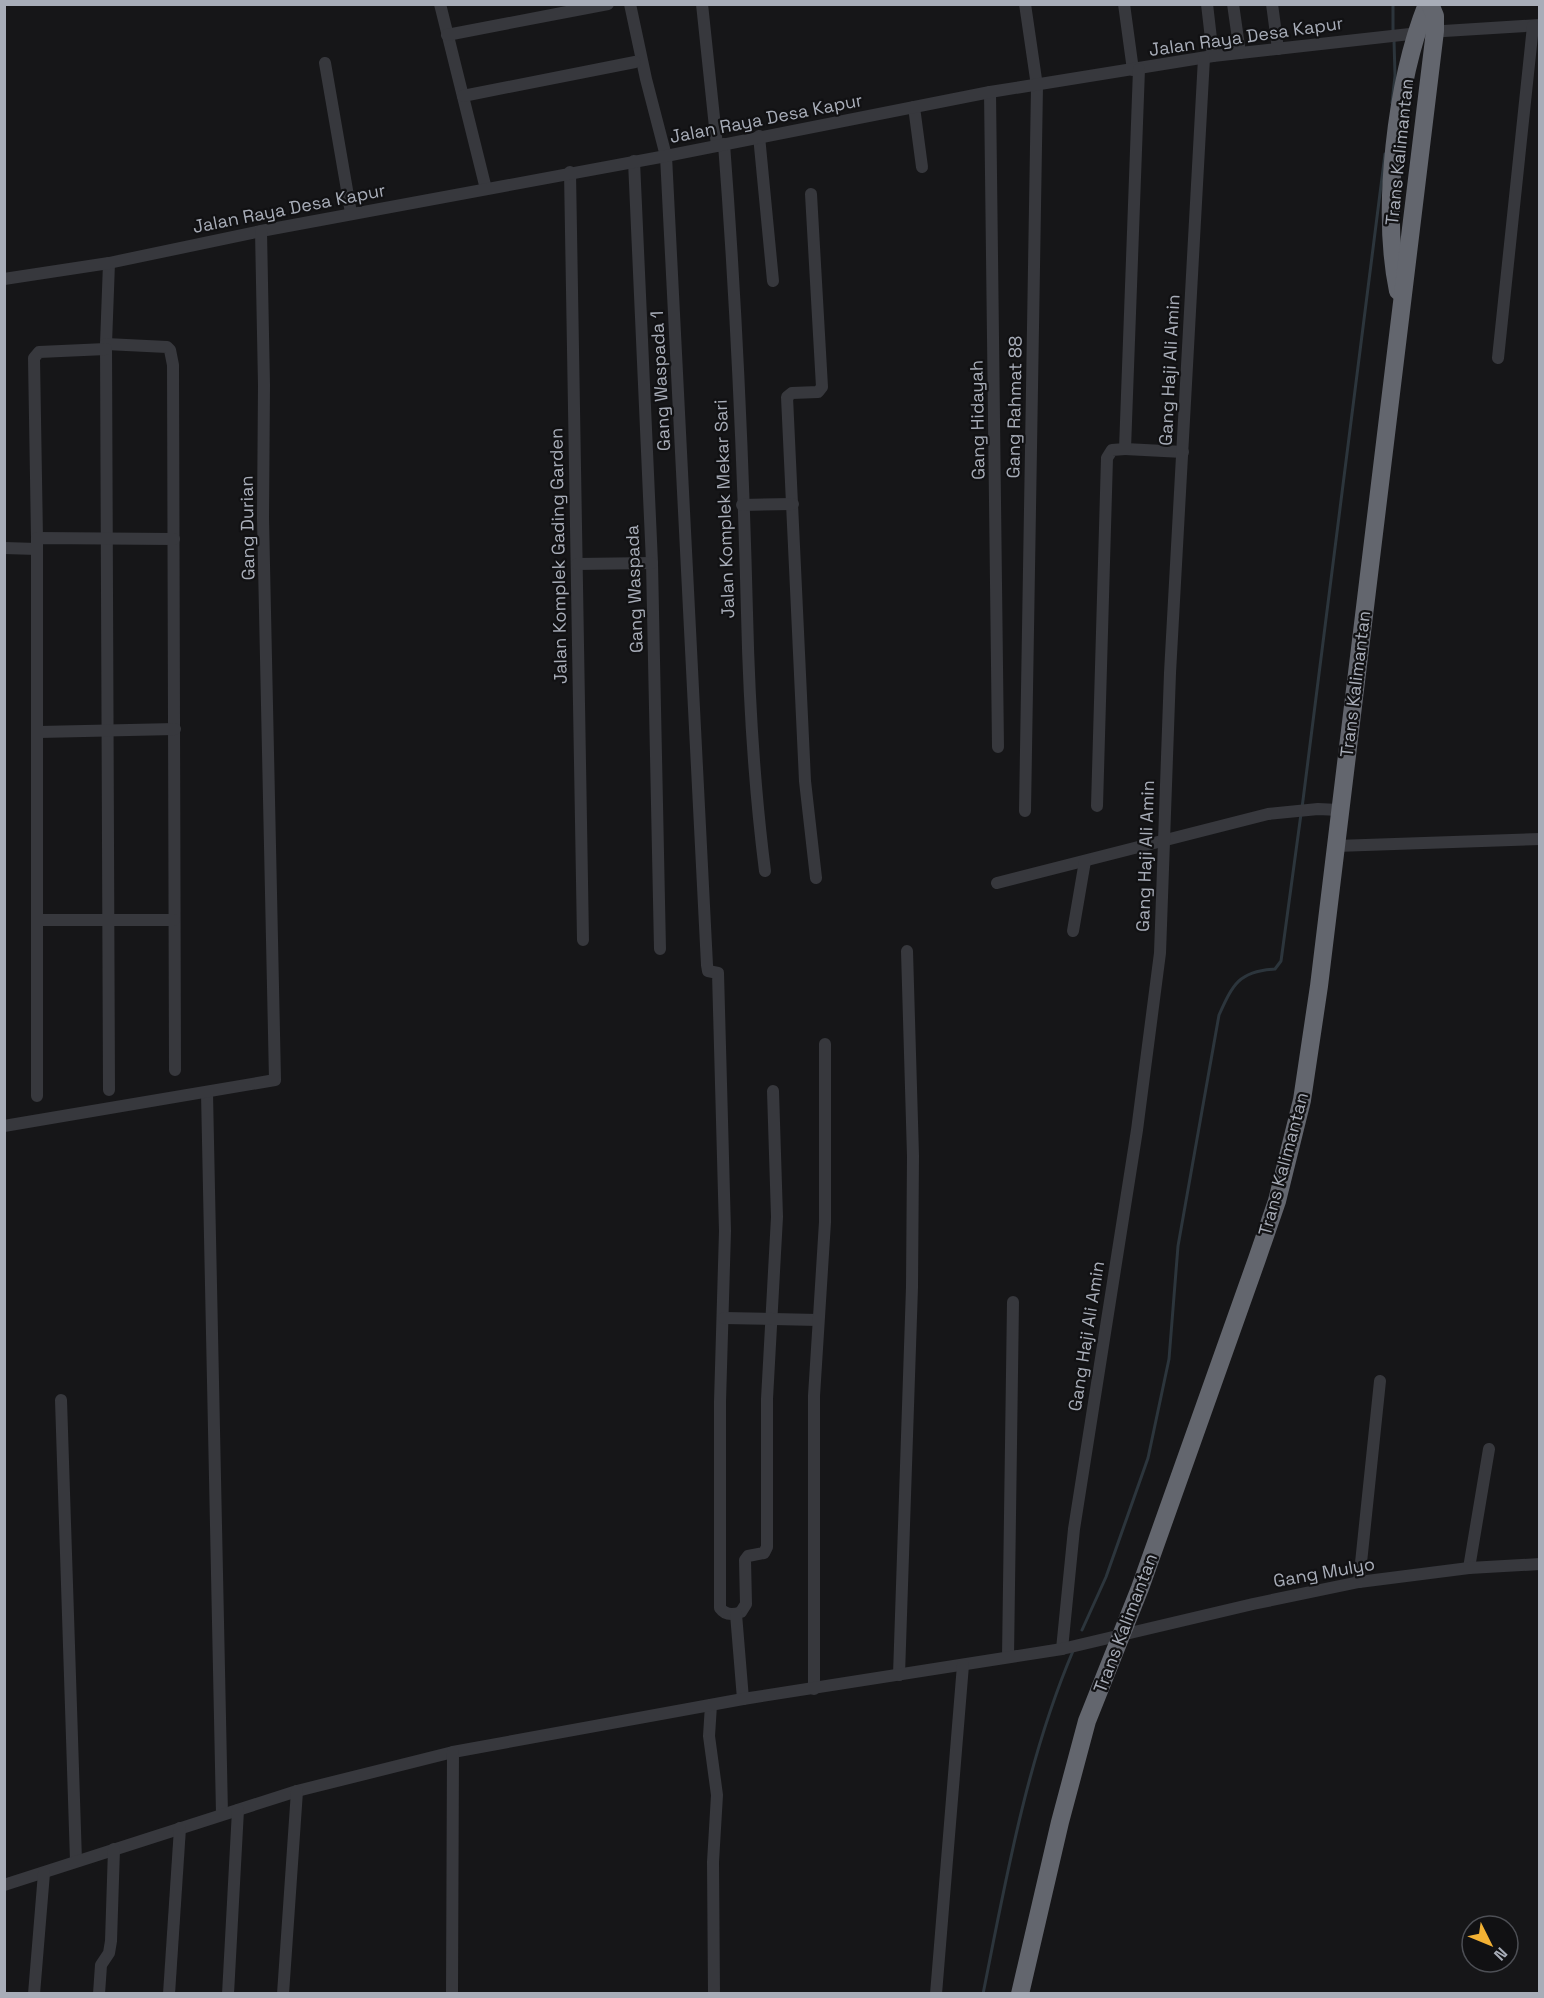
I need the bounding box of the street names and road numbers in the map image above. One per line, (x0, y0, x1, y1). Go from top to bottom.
street label: Jalan Raya Desa Kapur (1147, 11, 1345, 61)
street label: Trans Kalimantan (1380, 77, 1418, 227)
street label: Jalan Raya Desa Kapur (668, 88, 865, 148)
street label: Jalan Raya Desa Kapur (191, 178, 388, 238)
street label: Gang Haji Ali Amin (1154, 294, 1184, 446)
street label: Gang Waspada 1 (645, 310, 675, 452)
street label: Gang Rahmat 88 (1001, 335, 1027, 479)
street label: Gang Hidayah (964, 360, 990, 480)
street label: Jalan Komplek Mekar Sari (709, 399, 739, 619)
street label: Jalan Komplek Gading Garden (544, 428, 572, 684)
street label: Gang Durian (235, 475, 259, 581)
street label: Gang Waspada (620, 524, 648, 654)
street label: Trans Kalimantan (1335, 609, 1375, 759)
street label: Gang Haji Ali Amin (1131, 780, 1159, 932)
street label: Trans Kalimantan (1253, 1090, 1313, 1238)
street label: Gang Haji Ali Amin (1063, 1259, 1109, 1413)
street label: Trans Kalimantan (1088, 1550, 1162, 1696)
street label: Gang Mulyo (1271, 1552, 1377, 1592)

